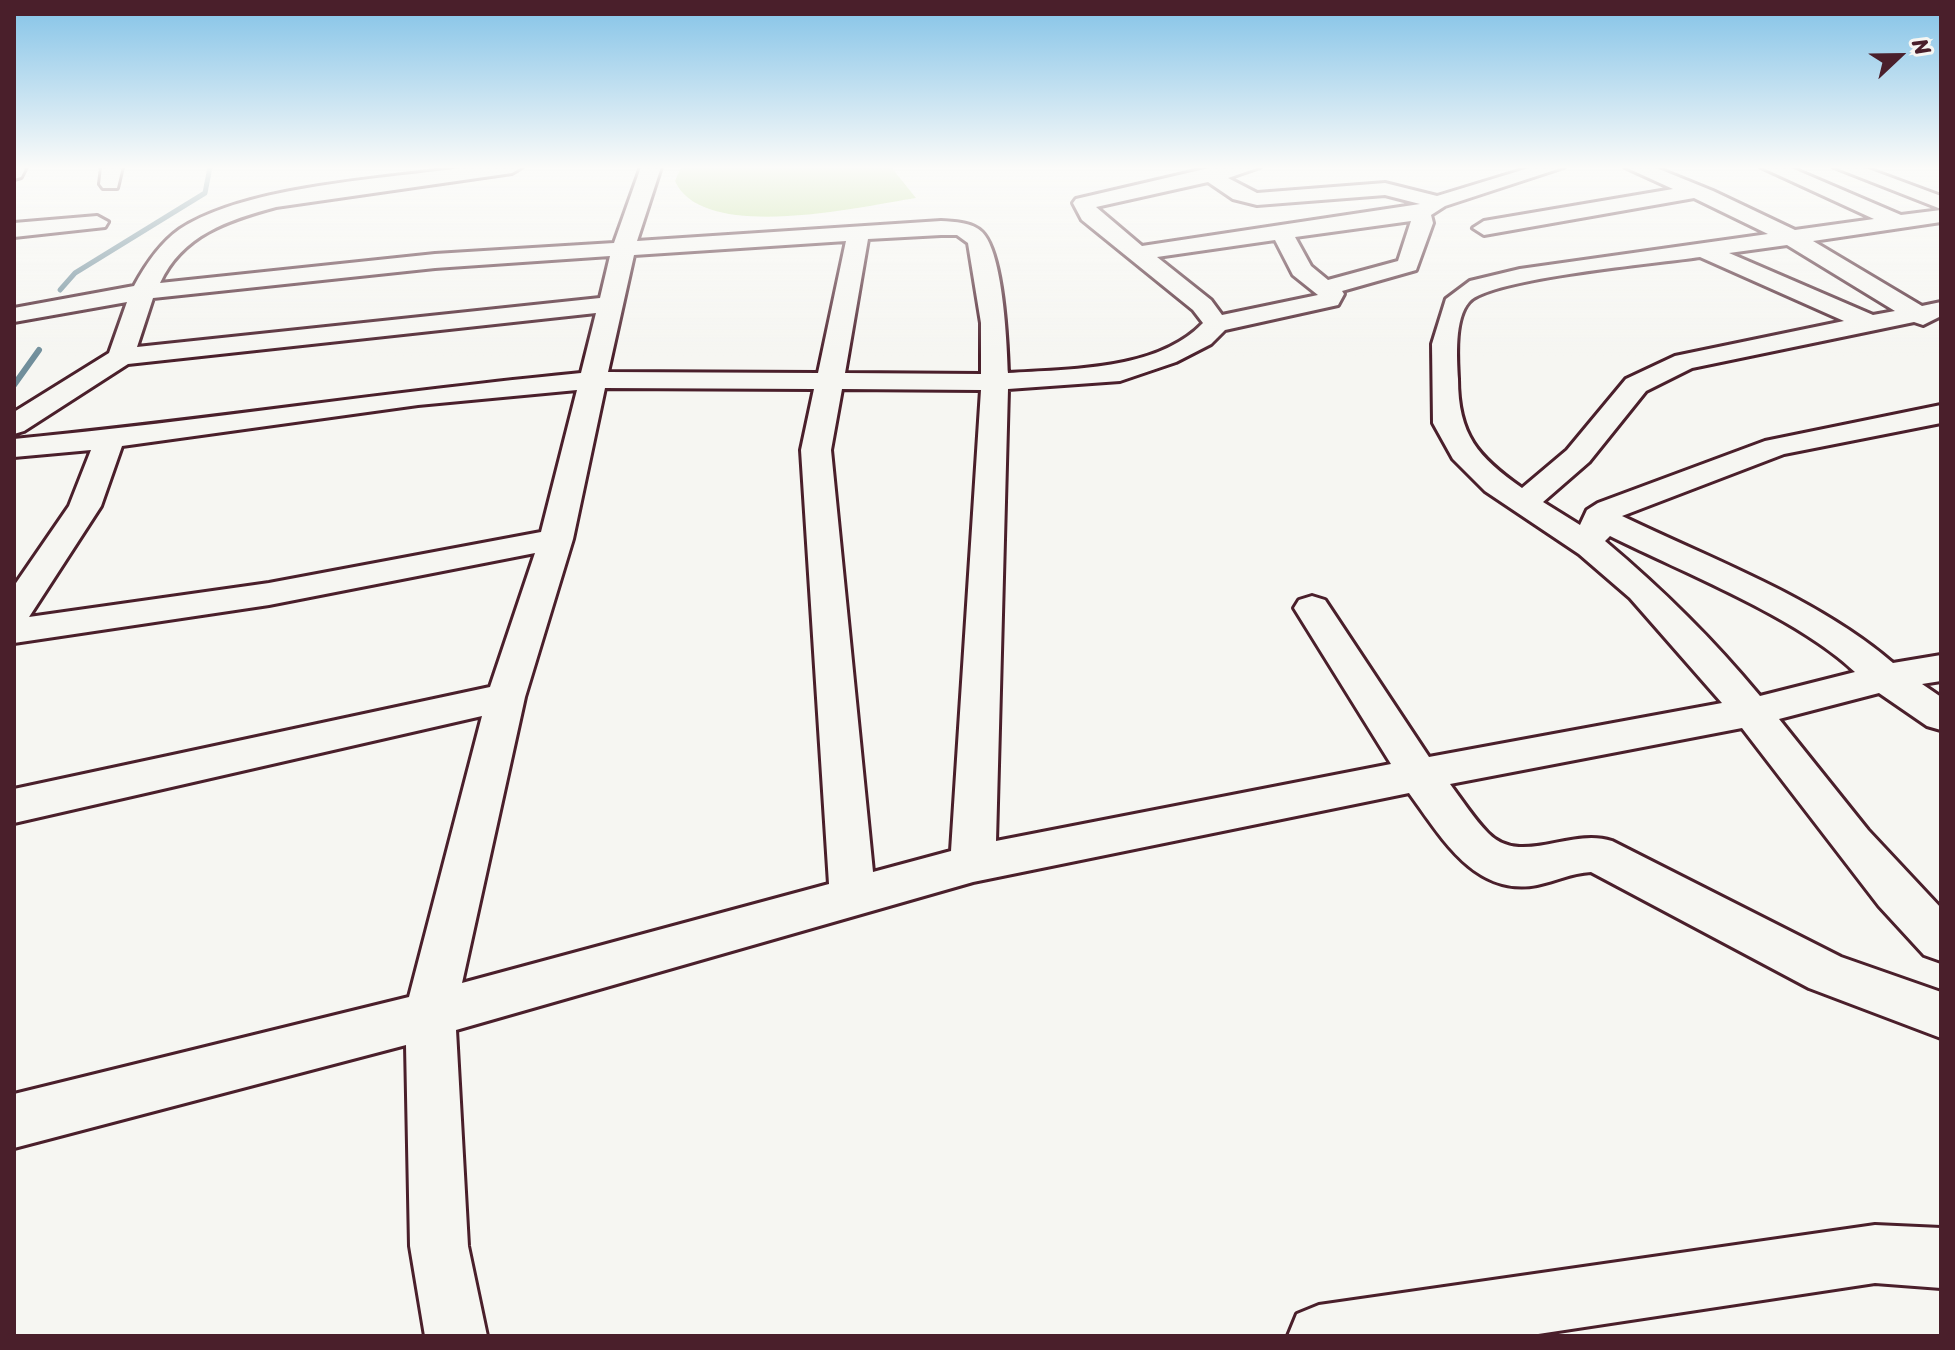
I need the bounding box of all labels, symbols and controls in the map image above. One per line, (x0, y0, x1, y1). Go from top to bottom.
north arrow (1859, 16, 1939, 96)
text: N (1901, 32, 1943, 61)

